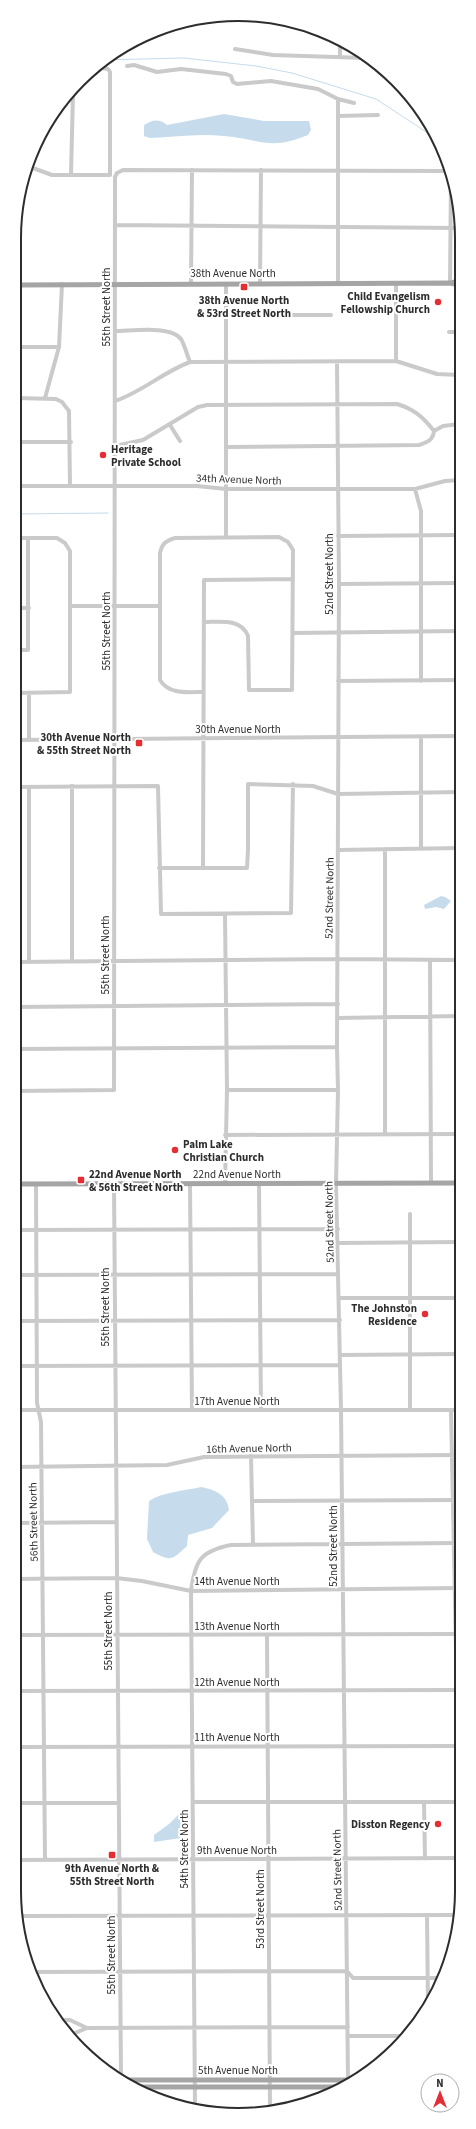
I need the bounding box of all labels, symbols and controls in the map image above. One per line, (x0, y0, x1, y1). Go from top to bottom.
street label: 38th Avenue North (190, 266, 276, 281)
street label: 55th Street North (99, 267, 114, 347)
marker: 38th Avenue North & 53rd Street North (239, 282, 249, 292)
place label: Child Evangelism Fellowship Church (341, 289, 430, 317)
place label: 38th Avenue North & 53rd Street North (197, 293, 291, 321)
marker: Child Evangelism Fellowship Church (433, 297, 443, 307)
place label: Heritage Private School (111, 442, 182, 470)
marker: Heritage Private School (98, 450, 108, 460)
street label: 34th Avenue North (196, 471, 282, 488)
street label: 52nd Street North (322, 533, 337, 615)
street label: 55th Street North (99, 591, 114, 671)
street label: 30th Avenue North (195, 722, 281, 737)
place label: 30th Avenue North & 55th Street North (37, 730, 131, 758)
marker: 30th Avenue North & 55th Street North (134, 738, 144, 748)
street label: 52nd Street North (321, 857, 338, 939)
street label: 55th Street North (98, 915, 113, 995)
place label: Palm Lake Christian Church (183, 1137, 264, 1165)
marker: Palm Lake Christian Church (170, 1145, 180, 1155)
place label: 22nd Avenue North & 56th Street North (89, 1167, 183, 1195)
street label: 22nd Avenue North (193, 1167, 281, 1182)
marker: 22nd Avenue North & 56th Street North (76, 1175, 86, 1185)
street label: 52nd Street North (321, 1181, 338, 1263)
street label: 55th Street North (98, 1267, 113, 1347)
place label: The Johnston Residence (351, 1301, 417, 1329)
marker: The Johnston Residence (420, 1309, 430, 1319)
street label: 17th Avenue North (194, 1394, 280, 1409)
street label: 16th Avenue North (206, 1440, 292, 1457)
street label: 56th Street North (25, 1482, 42, 1562)
street label: 52nd Street North (326, 1505, 341, 1587)
street label: 14th Avenue North (194, 1574, 280, 1589)
street label: 55th Street North (101, 1591, 116, 1671)
street label: 13th Avenue North (194, 1619, 280, 1634)
street label: 12th Avenue North (194, 1675, 280, 1690)
street label: 11th Avenue North (194, 1730, 280, 1745)
street label: 54th Street North (177, 1809, 192, 1889)
place label: Disston Regency (351, 1817, 430, 1832)
marker: Disston Regency (433, 1819, 443, 1829)
street label: 52nd Street North (329, 1829, 346, 1911)
street label: 9th Avenue North (197, 1843, 277, 1858)
marker: 9th Avenue North & 55th Street North (107, 1850, 117, 1860)
place label: 9th Avenue North & 55th Street North (65, 1861, 160, 1889)
street label: 53rd Street North (253, 1869, 268, 1949)
street label: 55th Street North (104, 1915, 119, 1995)
street label: 5th Avenue North (198, 2063, 278, 2078)
north arrow (420, 2073, 460, 2113)
text: N (436, 2076, 444, 2091)

